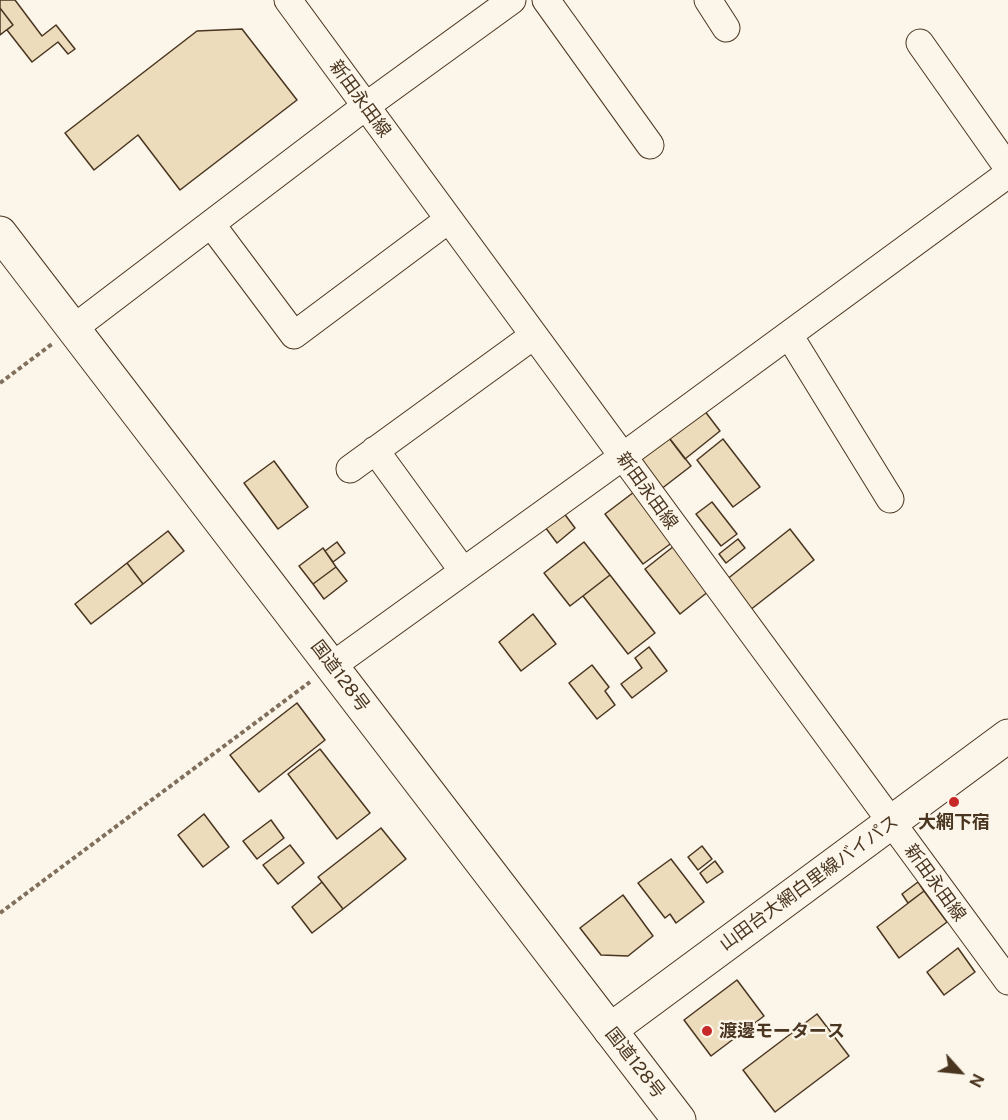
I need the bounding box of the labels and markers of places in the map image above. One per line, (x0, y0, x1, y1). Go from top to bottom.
marker: 大網下宿 (947, 795, 961, 809)
place label: 大網下宿 (918, 811, 990, 833)
place label: 渡邊モータース (719, 1020, 845, 1042)
marker: 渡邊モータース (700, 1024, 714, 1038)

